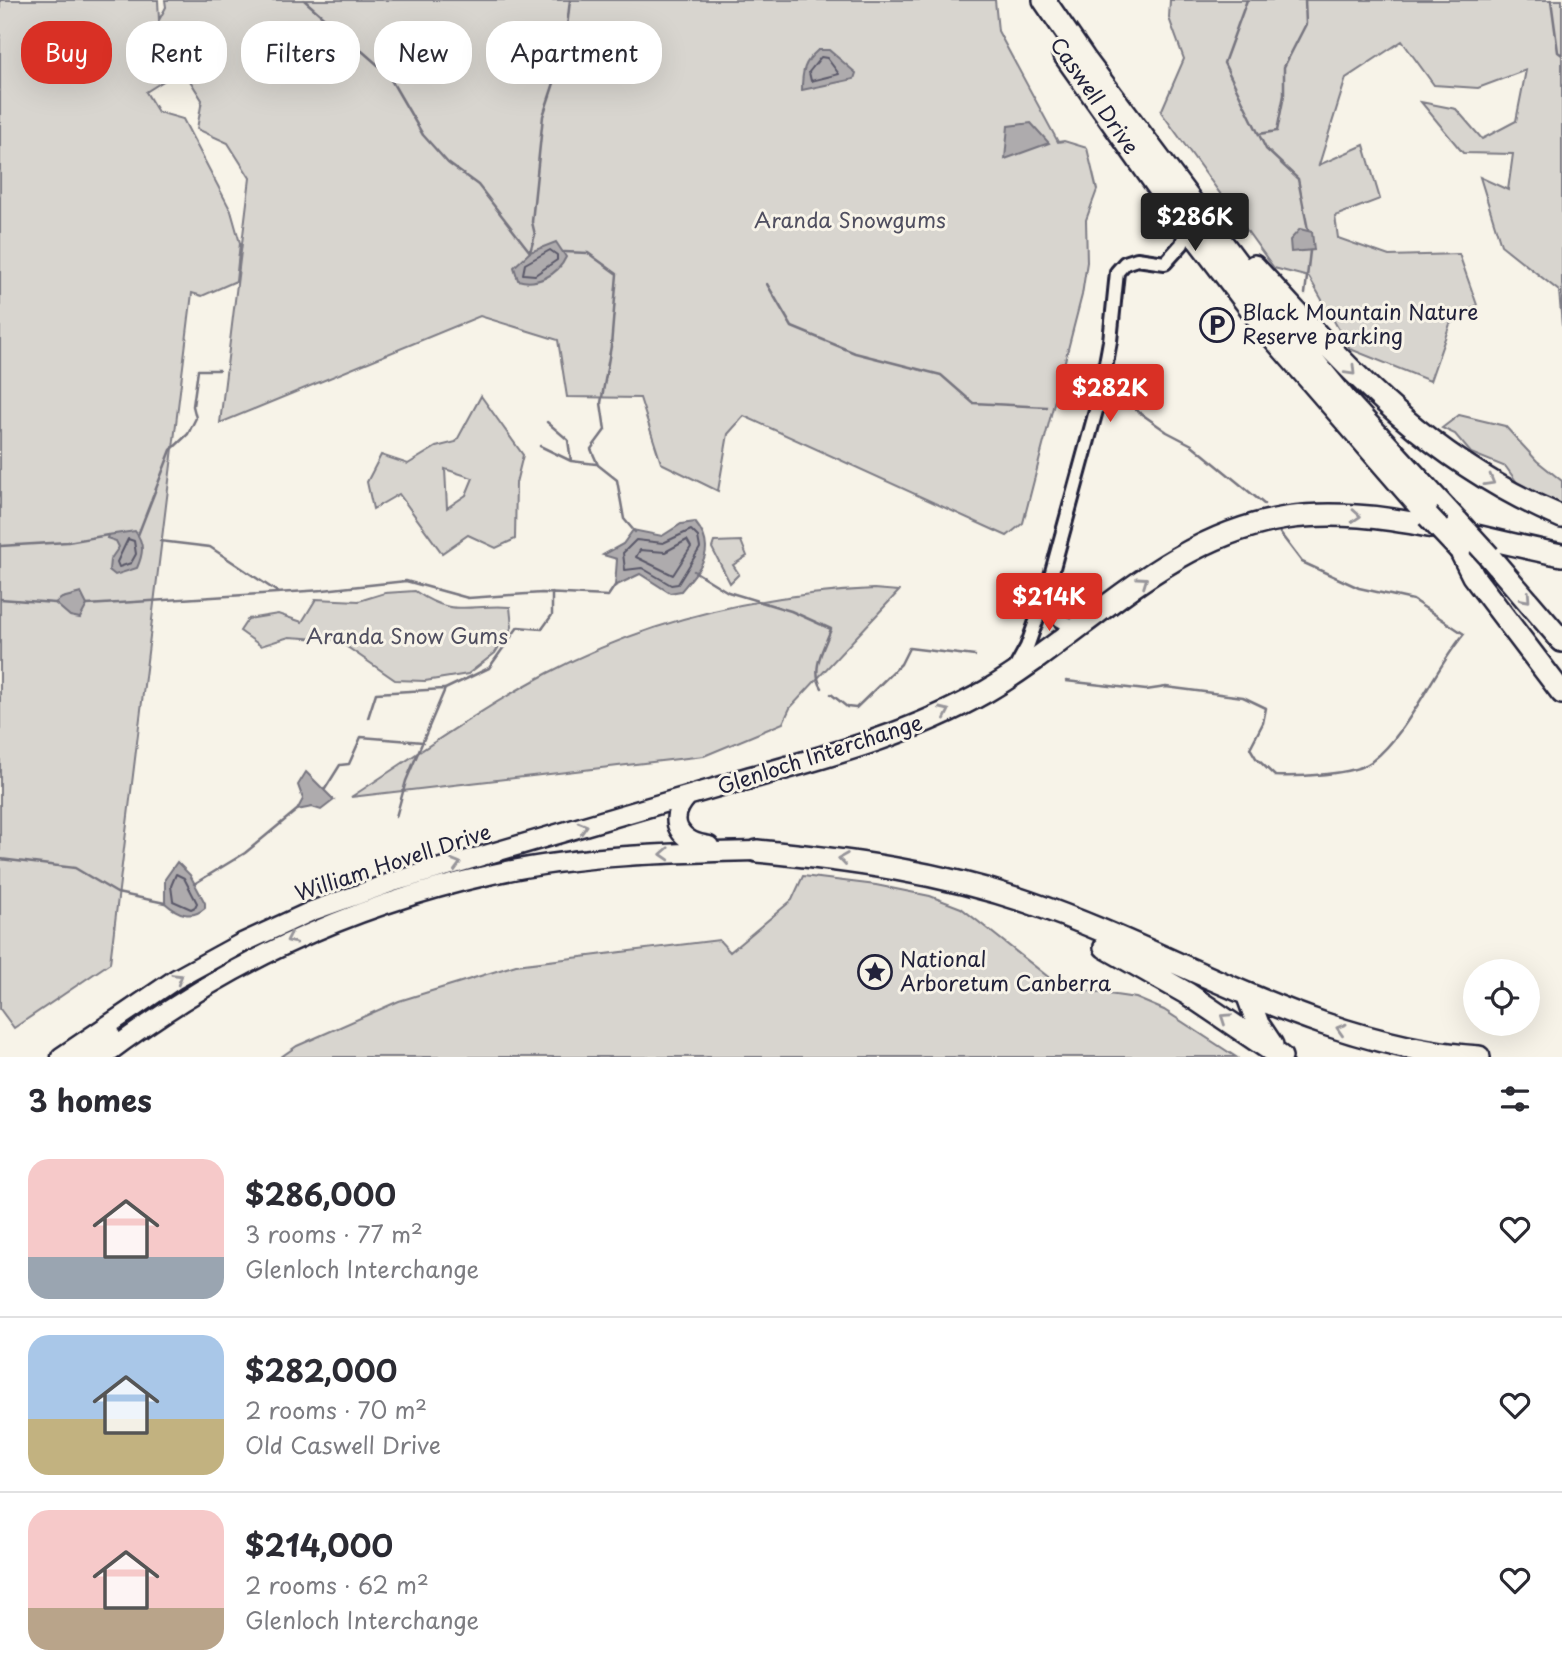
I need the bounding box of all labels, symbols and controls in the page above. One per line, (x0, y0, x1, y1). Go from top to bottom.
chip: Buy (21, 21, 112, 84)
chip: Rent (126, 21, 227, 84)
chip: Filters (241, 21, 360, 84)
chip: New (374, 21, 472, 84)
chip: Apartment (486, 21, 662, 84)
street label: Caswell Drive (1043, 30, 1148, 160)
pin: $286K (1146, 194, 1244, 253)
text: $286K (1157, 198, 1233, 233)
park label: Aranda Snowgums (754, 203, 946, 235)
place label: Black Mountain Nature Reserve parking (1242, 295, 1478, 351)
parking icon: Black Mountain Nature Reserve parking (1198, 306, 1236, 344)
one-way arrow (1343, 363, 1356, 376)
pin: $282K (1061, 364, 1159, 424)
text: $282K (1072, 369, 1148, 404)
one-way arrow (1483, 473, 1495, 486)
one-way arrow (1351, 508, 1362, 523)
pin: $214K (1000, 574, 1098, 633)
one-way arrow (1135, 576, 1148, 589)
text: $214K (1012, 578, 1086, 613)
one-way arrow (1518, 589, 1530, 602)
park label: Aranda Snow Gums (306, 619, 508, 651)
street label: Glenloch Interchange (713, 705, 926, 801)
one-way arrow (938, 707, 950, 721)
street label: William Hovell Drive (290, 814, 495, 908)
one-way arrow (577, 821, 589, 836)
one-way arrow (659, 846, 670, 861)
one-way arrow (837, 852, 849, 867)
one-way arrow (450, 858, 462, 873)
one-way arrow (286, 931, 298, 945)
place label: National Arboretum Canberra (900, 942, 1112, 998)
place icon: National Arboretum Canberra (856, 953, 894, 991)
map controls (1463, 959, 1540, 1036)
button: locate (1463, 959, 1540, 1036)
one-way arrow (170, 973, 183, 986)
one-way arrow (1220, 1014, 1233, 1026)
one-way arrow (1335, 1023, 1347, 1038)
text: 3 homes (28, 1077, 152, 1122)
icon: filters (1496, 1080, 1534, 1118)
text: $286,000 (245, 1171, 396, 1216)
icon: home (84, 1187, 168, 1271)
icon: heart (1496, 1210, 1534, 1248)
text: 3 rooms · 77 m² (245, 1216, 423, 1251)
text: Glenloch Interchange (245, 1251, 479, 1286)
text: $282,000 (245, 1347, 397, 1392)
icon: home (84, 1363, 168, 1447)
icon: heart (1496, 1386, 1534, 1424)
text: 2 rooms · 70 m² (245, 1392, 427, 1427)
text: Old Caswell Drive (245, 1427, 441, 1462)
text: $214,000 (245, 1522, 393, 1567)
icon: home (84, 1538, 168, 1622)
icon: heart (1496, 1561, 1534, 1599)
text: 2 rooms · 62 m² (245, 1567, 429, 1602)
text: Glenloch Interchange (245, 1602, 479, 1637)

